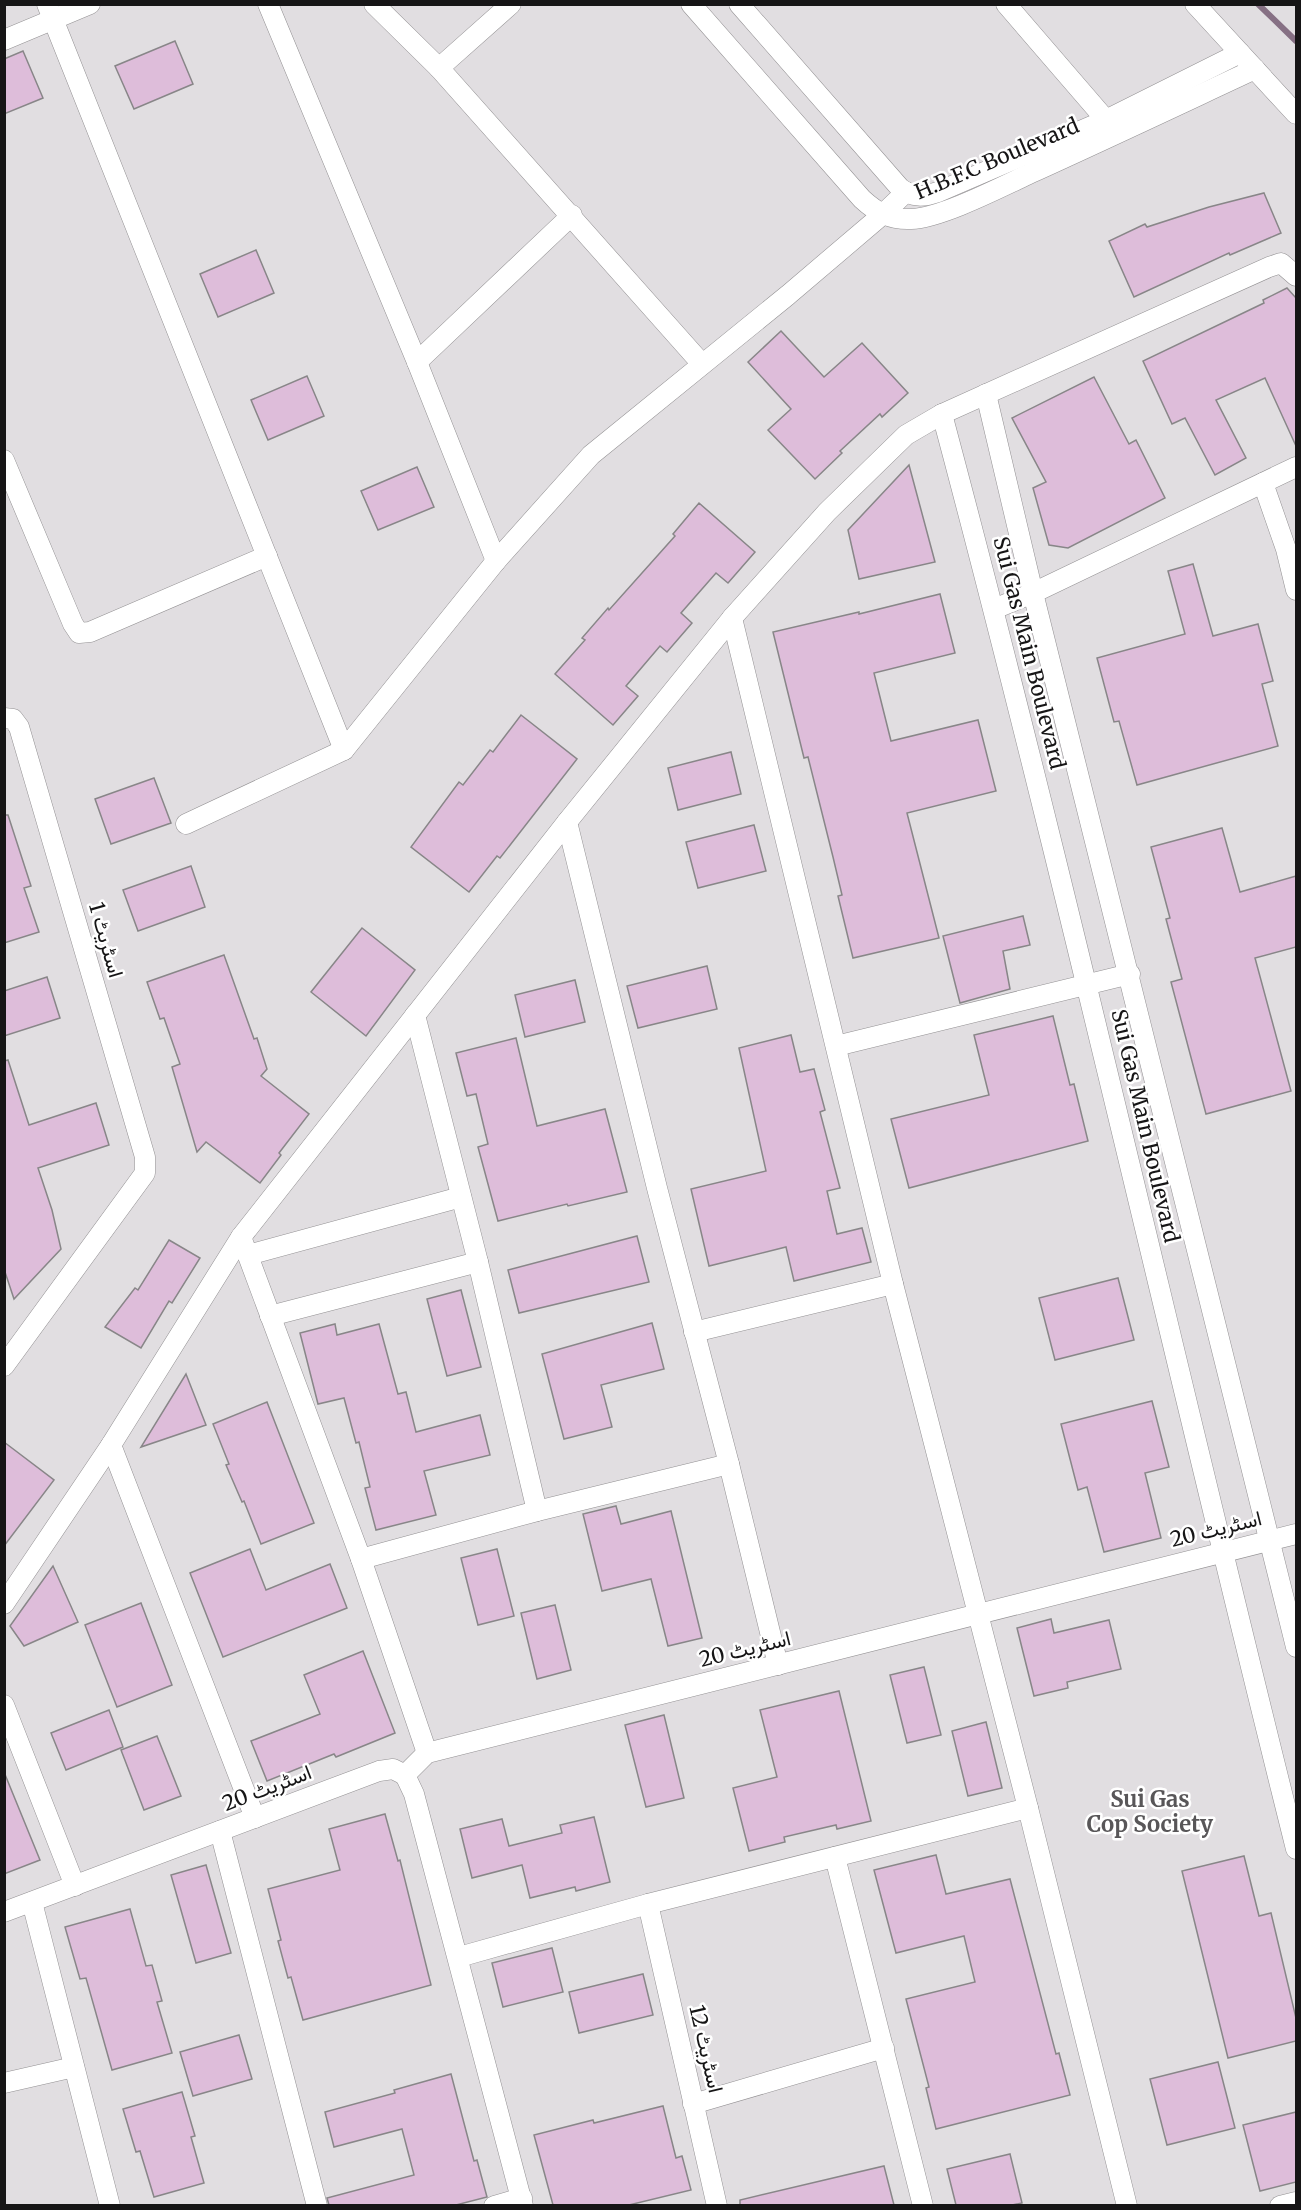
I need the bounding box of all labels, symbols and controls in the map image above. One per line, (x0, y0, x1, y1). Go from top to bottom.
street label: H.B.F.C Boulevard (911, 112, 1083, 205)
street label: Sui Gas Main Boulevard (988, 534, 1072, 772)
street label: اسٹریٹ 1 (83, 899, 130, 981)
street label: Sui Gas Main Boulevard (1105, 1007, 1186, 1246)
street label: اسٹریٹ 20 (1167, 1504, 1264, 1553)
street label: اسٹریٹ 20 (696, 1624, 793, 1673)
street label: اسٹریٹ 20 (218, 1758, 315, 1817)
district label: Sui Gas Cop Society (1087, 1785, 1214, 1838)
street label: اسٹریٹ 12 (683, 2002, 730, 2095)

